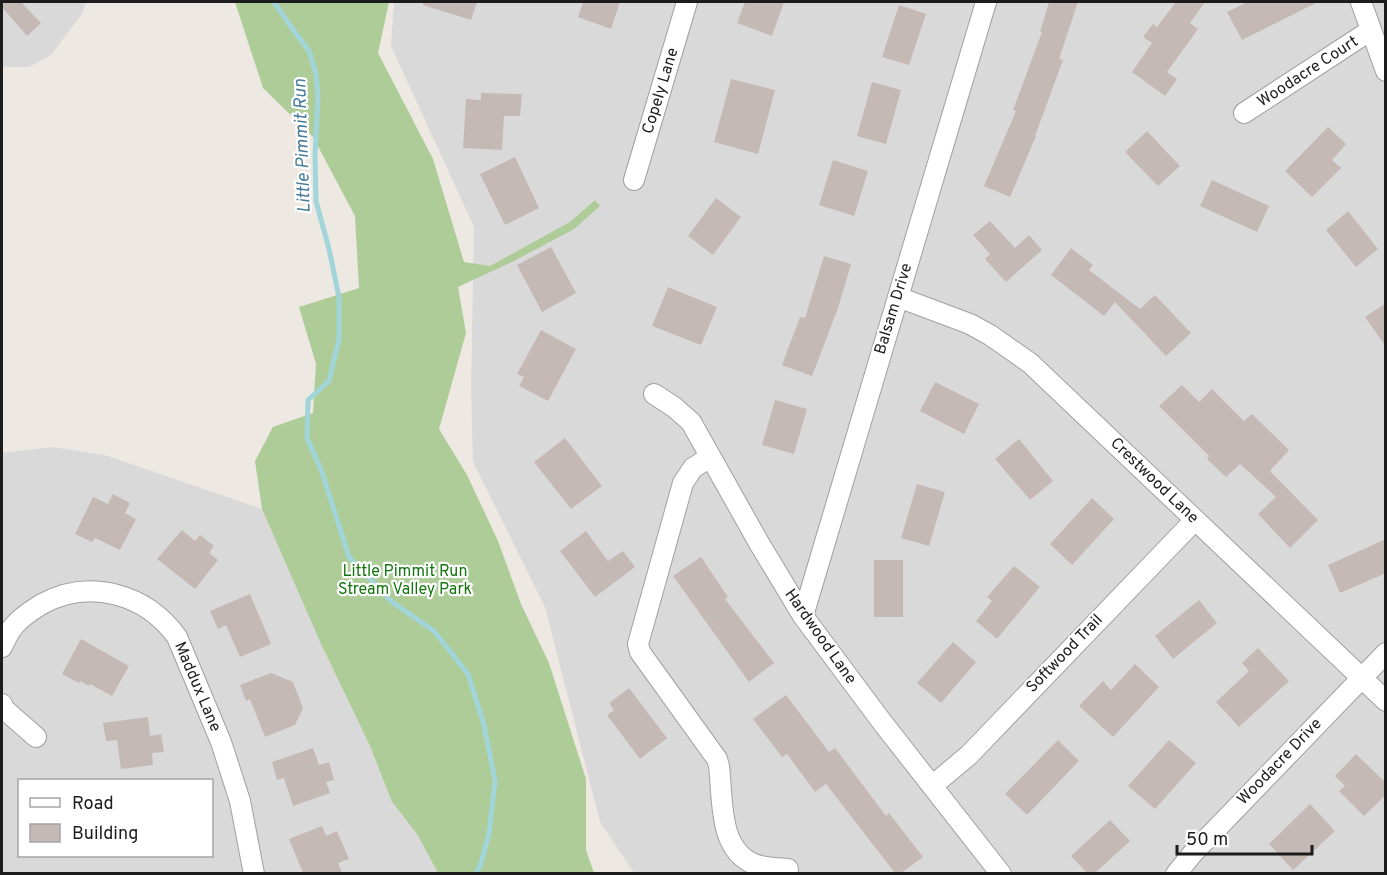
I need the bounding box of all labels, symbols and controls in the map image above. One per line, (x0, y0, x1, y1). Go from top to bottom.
street label: Woodacre Court (1254, 32, 1362, 112)
street label: Copely Lane (638, 46, 684, 136)
water label: Little Pimmit Run (289, 78, 317, 214)
street label: Balsam Drive (871, 261, 917, 357)
street label: Crestwood Lane (1105, 434, 1203, 528)
park label: Little Pimmit Run Stream Valley Park (338, 562, 472, 600)
street label: Hardwood Lane (780, 585, 860, 689)
street label: Softwood Trail (1023, 611, 1107, 697)
street label: Maddux Lane (169, 639, 225, 735)
street label: Woodacre Drive (1233, 714, 1327, 810)
legend (18, 779, 213, 857)
text: Road (72, 793, 114, 816)
scale bar (1177, 818, 1312, 856)
text: Building (72, 823, 138, 846)
text: 50 m (1186, 829, 1228, 852)

